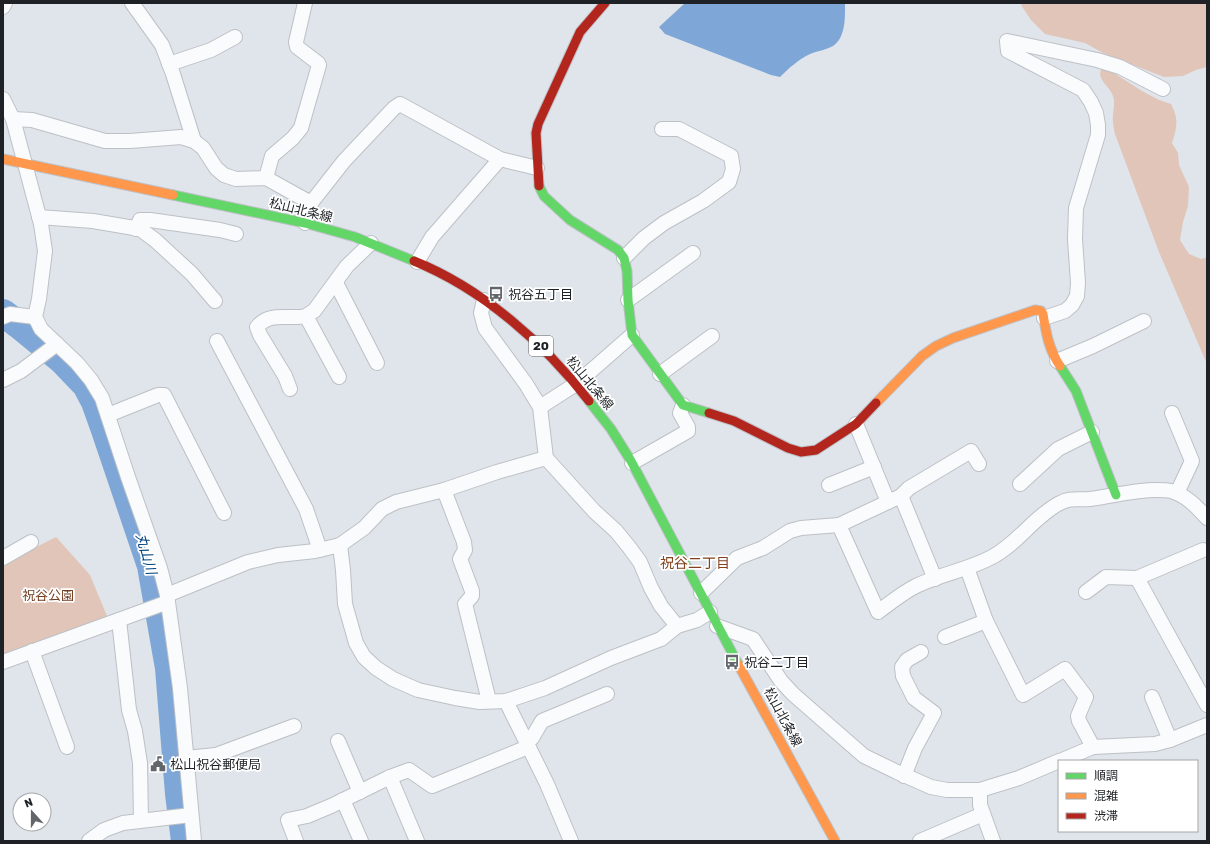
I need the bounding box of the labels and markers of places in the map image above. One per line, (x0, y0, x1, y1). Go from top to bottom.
bus stop icon: 祝谷五丁目 (487, 285, 505, 303)
place label: 祝谷五丁目 (508, 287, 573, 302)
bus stop icon: 祝谷二丁目 (723, 653, 741, 671)
place label: 祝谷二丁目 (744, 655, 809, 670)
public building icon: 松山祝谷郵便局 (149, 755, 167, 773)
place label: 松山祝谷郵便局 (170, 757, 261, 772)

